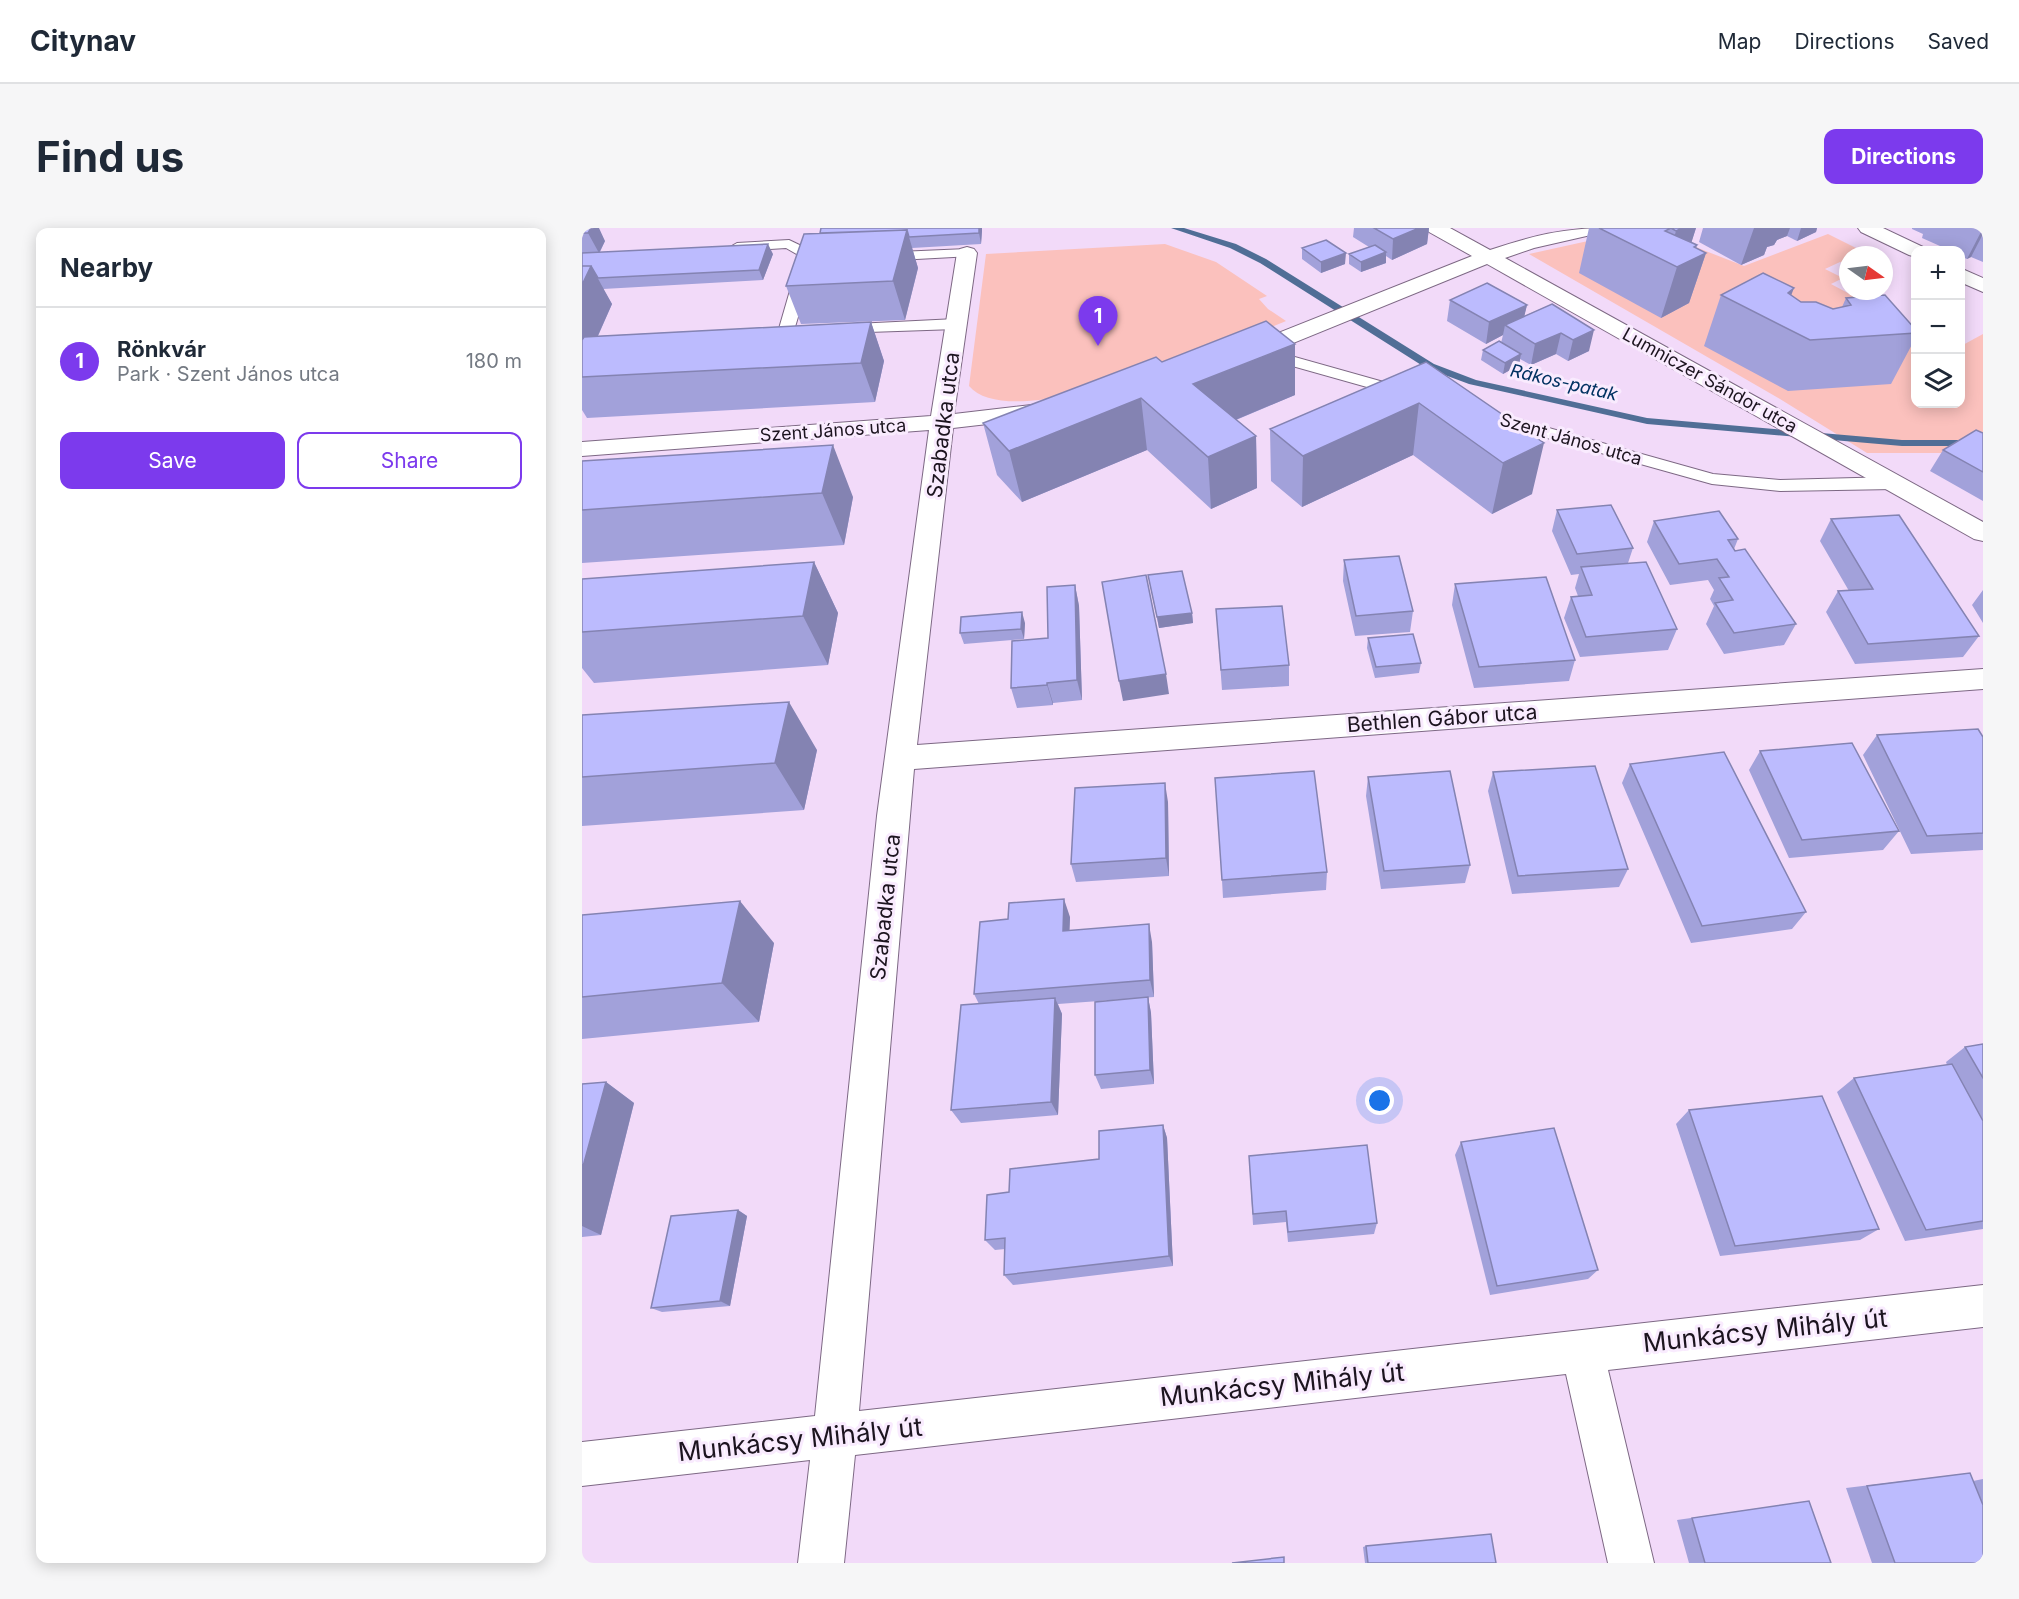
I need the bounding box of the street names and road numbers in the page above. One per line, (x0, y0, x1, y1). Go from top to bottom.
street label: Lumniczer Sándor utca (1619, 323, 1801, 437)
street label: Szabadka utca (922, 351, 964, 499)
street label: Szent János utca (1498, 409, 1644, 469)
street label: Szent János utca (759, 414, 907, 446)
street label: Bethlen Gábor utca (1346, 699, 1538, 737)
street label: Szabadka utca (865, 833, 905, 981)
street label: Munkácsy Mihály út (1641, 1302, 1889, 1358)
street label: Munkácsy Mihály út (1158, 1356, 1406, 1412)
street label: Munkácsy Mihály út (676, 1411, 924, 1467)

